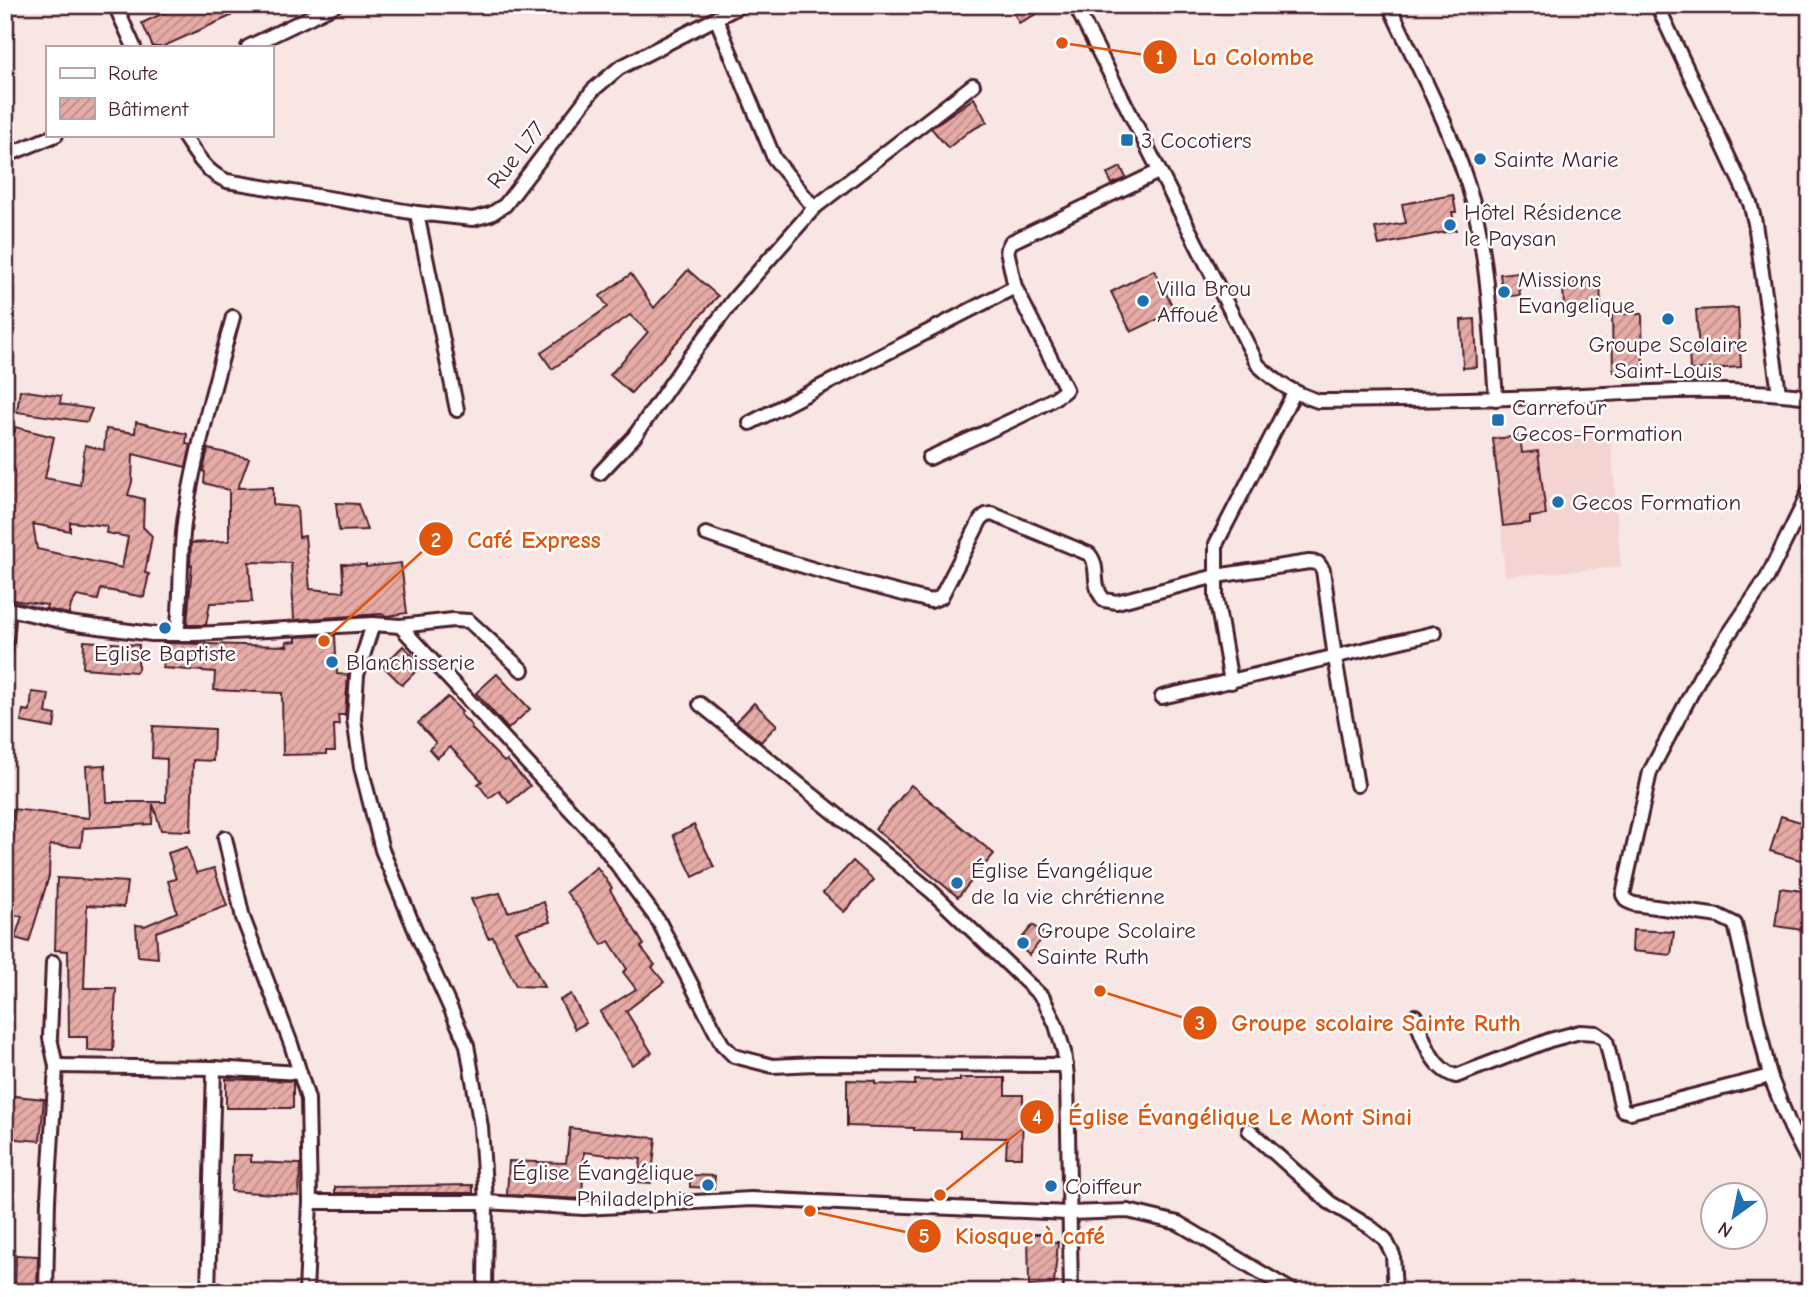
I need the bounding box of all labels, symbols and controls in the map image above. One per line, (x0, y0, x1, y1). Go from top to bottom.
callout: La Colombe (1143, 34, 1327, 79)
text: La Colombe (1192, 43, 1314, 71)
text: 1 (1156, 45, 1164, 69)
legend (46, 46, 273, 136)
text: Route (108, 61, 158, 85)
text: Bâtiment (108, 97, 189, 121)
street label: Rue L77 (481, 116, 551, 194)
place label: 3 Cocotiers (1141, 127, 1252, 154)
marker: 3 Cocotiers (1119, 132, 1135, 148)
place label: Sainte Marie (1494, 146, 1619, 173)
marker: Sainte Marie (1472, 151, 1488, 167)
place label: Hôtel Résidence le Paysan (1464, 199, 1622, 252)
marker: Hôtel Résidence le Paysan (1442, 217, 1458, 233)
place label: Missions Evangelique (1518, 266, 1635, 319)
place label: Villa Brou Affoué (1157, 275, 1251, 328)
marker: Missions Evangelique (1496, 284, 1512, 300)
marker: Villa Brou Affoué (1135, 293, 1151, 309)
marker: Groupe Scolaire Saint-Louis (1660, 311, 1676, 327)
place label: Groupe Scolaire Saint-Louis (1589, 331, 1747, 384)
place label: Carrefour Gecos-Formation (1512, 394, 1683, 447)
marker: Carrefour Gecos-Formation (1490, 412, 1506, 428)
place label: Gecos Formation (1572, 489, 1741, 516)
marker: Gecos Formation (1550, 494, 1566, 510)
callout: Café Express (419, 517, 615, 562)
text: Café Express (467, 526, 601, 554)
text: 2 (431, 528, 441, 552)
marker: Eglise Baptiste (157, 620, 173, 636)
place label: Eglise Baptiste (94, 640, 236, 667)
place label: Blanchisserie (346, 649, 475, 676)
marker: Blanchisserie (324, 654, 340, 670)
place label: Église Évangélique de la vie chrétienne (971, 857, 1165, 910)
marker: Église Évangélique de la vie chrétienne (949, 875, 965, 891)
place label: Groupe Scolaire Sainte Ruth (1037, 917, 1196, 970)
marker: Groupe Scolaire Sainte Ruth (1015, 935, 1031, 951)
callout: Groupe scolaire Sainte Ruth (1182, 1000, 1535, 1045)
text: Groupe scolaire Sainte Ruth (1231, 1009, 1521, 1037)
text: 3 (1195, 1011, 1205, 1035)
callout: Église Évangélique Le Mont Sinai (1019, 1094, 1426, 1139)
text: Église Évangélique Le Mont Sinai (1068, 1103, 1412, 1131)
text: 4 (1032, 1105, 1042, 1129)
place label: Église Évangélique Philadelphie (512, 1159, 694, 1212)
place label: Coiffeur (1065, 1173, 1142, 1200)
marker: Église Évangélique Philadelphie (700, 1177, 716, 1193)
marker: Coiffeur (1043, 1178, 1059, 1194)
north arrow (1700, 1182, 1770, 1252)
callout: Kiosque à café (906, 1214, 1119, 1259)
text: N (1714, 1217, 1736, 1242)
text: Kiosque à café (955, 1222, 1105, 1250)
text: 5 (918, 1224, 930, 1248)

